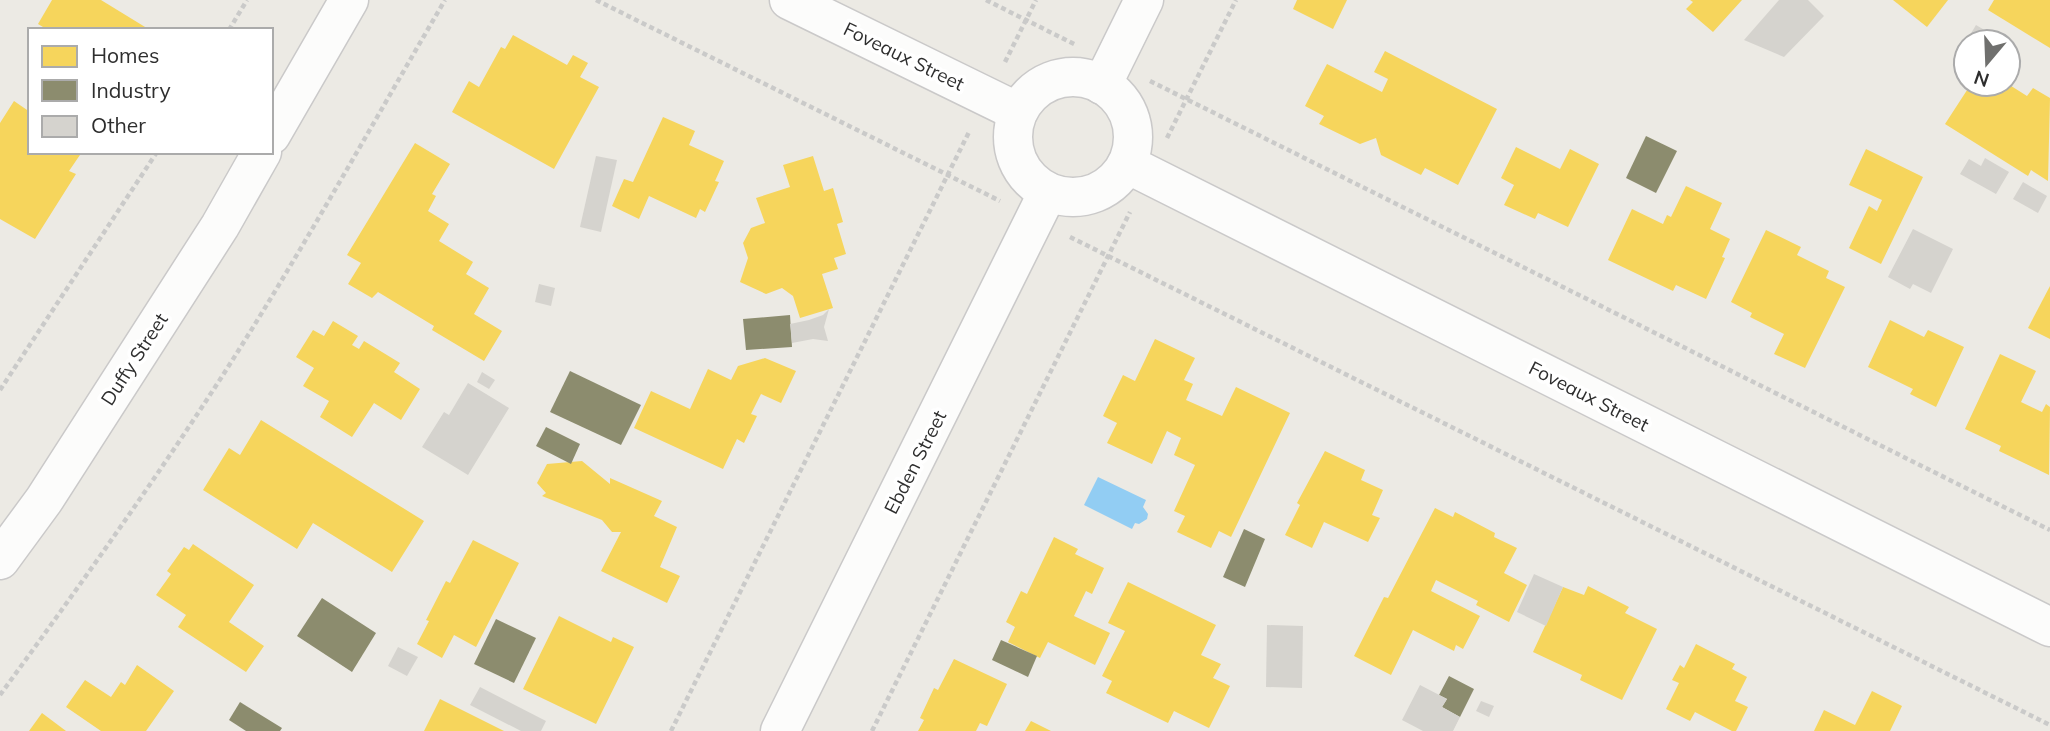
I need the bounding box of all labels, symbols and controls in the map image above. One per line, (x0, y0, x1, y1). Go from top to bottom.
street label: Foveaux Street (840, 16, 969, 96)
legend (28, 28, 273, 154)
north arrow (1952, 28, 2022, 98)
text: Homes (91, 42, 159, 68)
text: N (1971, 65, 1992, 93)
text: Industry (91, 77, 171, 103)
text: Other (91, 112, 146, 138)
street label: Duffy Street (95, 308, 173, 410)
street label: Foveaux Street (1525, 355, 1653, 437)
street label: Ebden Street (879, 406, 951, 518)

